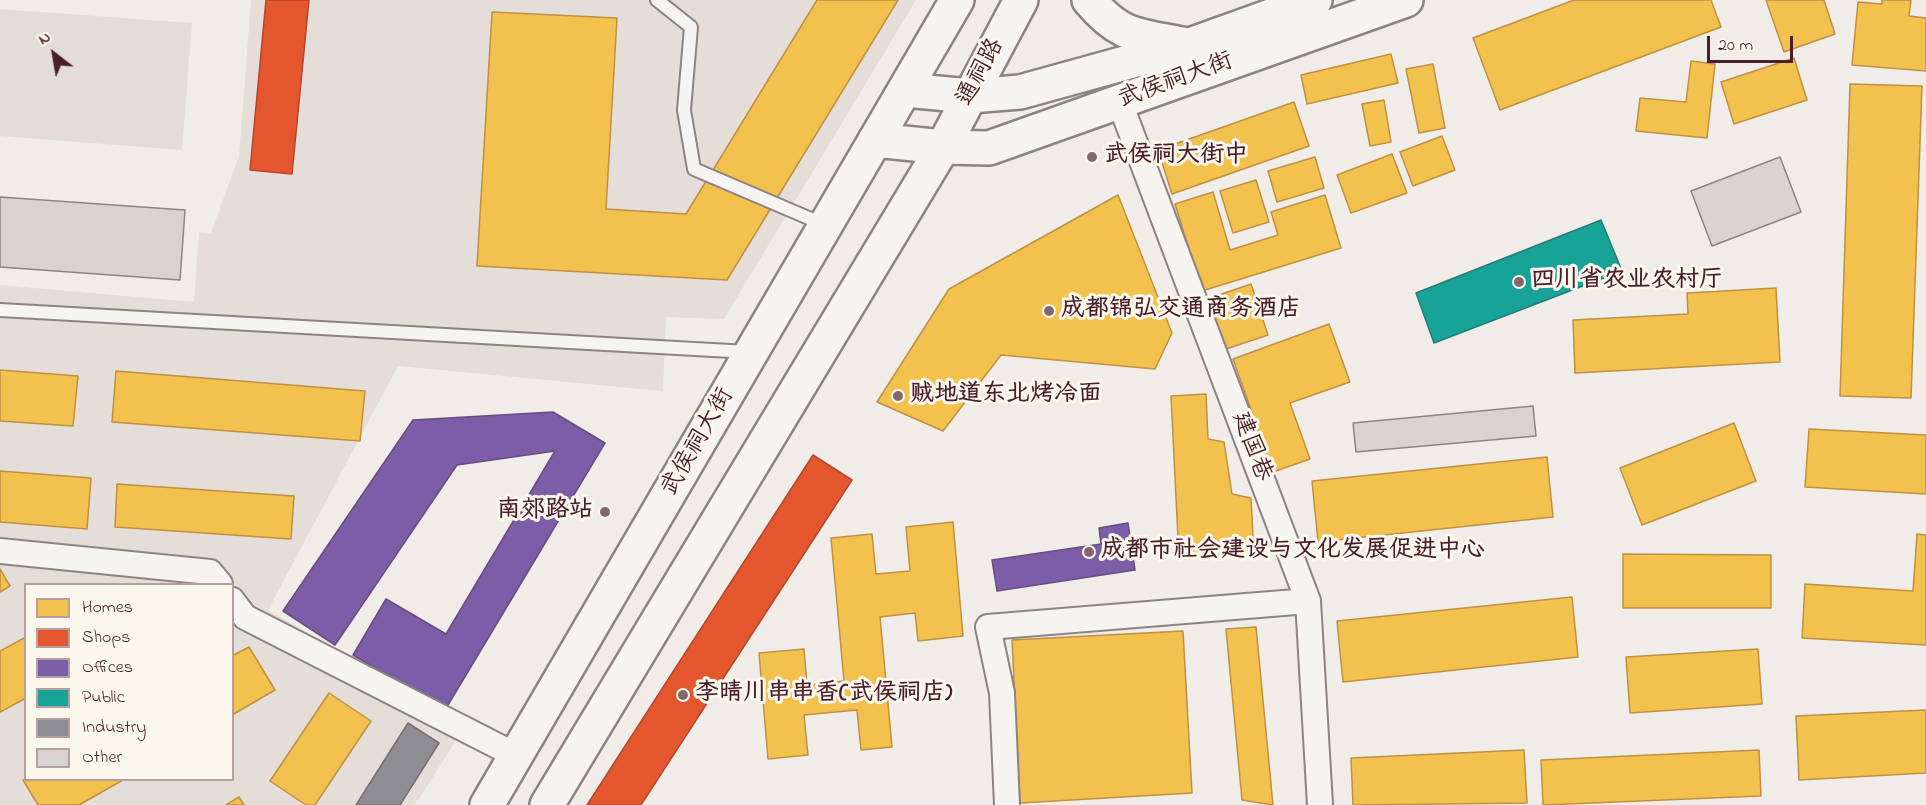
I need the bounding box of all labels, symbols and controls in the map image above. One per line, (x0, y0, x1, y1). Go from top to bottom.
north arrow (24, 24, 84, 84)
scale bar (1710, 24, 1796, 62)
text: N (34, 26, 56, 52)
text: 20 m (1718, 33, 1753, 59)
street label: 通祠路 (952, 34, 1012, 112)
street label: 武侯祠大街 (1115, 48, 1237, 116)
place label: 武侯祠大街中 (1104, 143, 1248, 171)
marker: 武侯祠大街中 (1085, 150, 1099, 164)
place label: 四川省农业农村厅 (1531, 268, 1723, 296)
marker: 四川省农业农村厅 (1512, 275, 1526, 289)
place label: 成都锦弘交通商务酒店 (1061, 297, 1301, 325)
marker: 成都锦弘交通商务酒店 (1042, 304, 1056, 318)
place label: 贼地道东北烤冷面 (910, 382, 1102, 410)
street label: 武侯祠大街 (657, 384, 741, 502)
marker: 贼地道东北烤冷面 (891, 389, 905, 403)
street label: 建国巷 (1224, 408, 1276, 486)
place label: 南郊路站 (497, 498, 593, 526)
marker: 南郊路站 (598, 505, 612, 519)
place label: 成都市社会建设与文化发展促进中心 (1101, 538, 1485, 566)
marker: 成都市社会建设与文化发展促进中心 (1082, 545, 1096, 559)
legend (24, 583, 234, 781)
text: Homes (82, 595, 133, 621)
text: Shops (82, 625, 130, 651)
text: Offices (82, 655, 133, 681)
place label: 李晴川串串香(武侯祠店) (695, 681, 952, 709)
text: Public (82, 685, 125, 711)
marker: 李晴川串串香(武侯祠店) (676, 688, 690, 702)
text: Industry (82, 715, 146, 741)
text: Other (82, 745, 122, 771)

